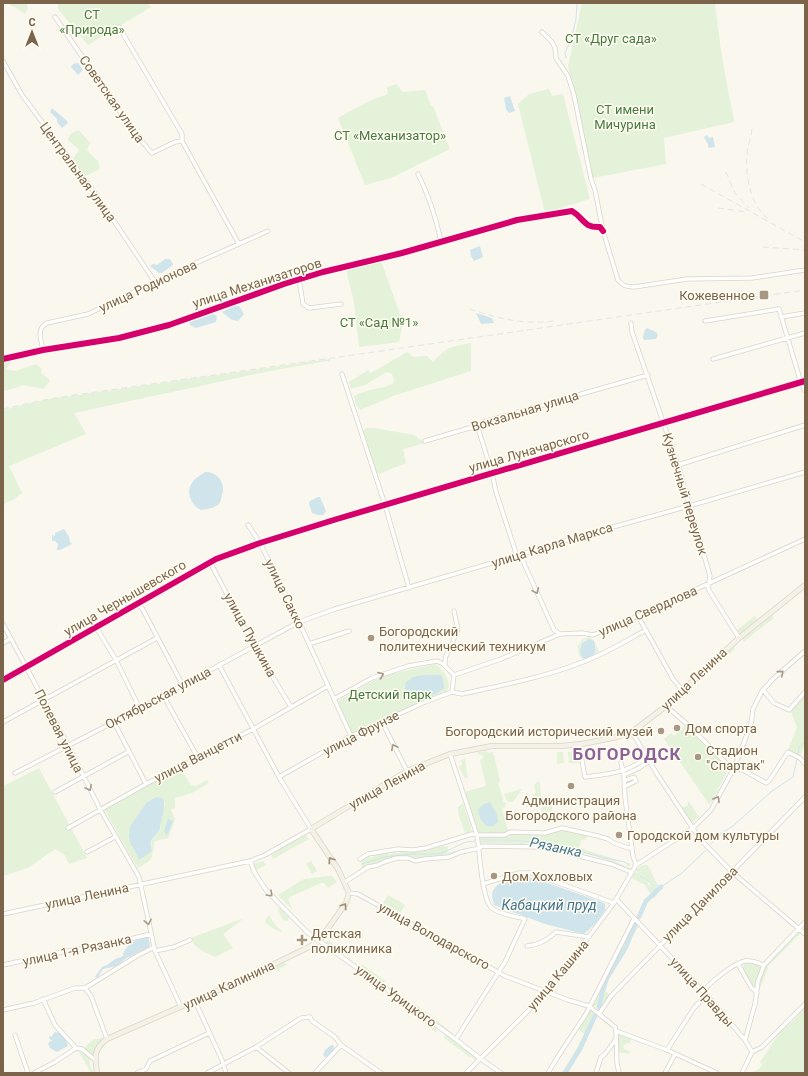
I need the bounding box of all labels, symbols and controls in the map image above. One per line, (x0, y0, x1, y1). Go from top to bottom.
park label: СТ «Природа» (59, 7, 125, 37)
north arrow (12, 12, 52, 52)
text: С (28, 16, 36, 29)
park label: СТ «Друг сада» (565, 31, 657, 46)
street label: Советская улица (76, 53, 148, 145)
park label: СТ имени Мичурина (594, 102, 656, 132)
street label: Центральная улица (37, 119, 119, 225)
park label: СТ «Механизатор» (334, 128, 446, 143)
street label: улица Механизаторов (191, 255, 323, 311)
street label: улица Родионова (97, 257, 199, 315)
place label: Кожевенное (679, 288, 755, 303)
marker: Кожевенное (758, 289, 770, 301)
park label: СТ «Сад №1» (340, 315, 418, 330)
street label: Вокзальная улица (470, 388, 580, 434)
street label: улица Луначарского (467, 427, 591, 475)
street label: Кузнечный переулок (659, 431, 711, 557)
street label: улица Карла Маркса (490, 519, 614, 571)
street label: улица Чернышевского (61, 557, 189, 639)
street label: улица Сакко (262, 557, 308, 631)
street label: улица Свердлова (596, 583, 700, 639)
one-way arrow (531, 586, 539, 594)
street label: улица Пушкина (221, 590, 279, 680)
place label: Богородский политехнический техникум (379, 624, 546, 654)
marker: Богородский политехнический техникум (366, 633, 376, 643)
street label: улица Ленина (658, 645, 730, 713)
street label: Октябрьская улица (102, 664, 214, 732)
one-way arrow (776, 670, 783, 677)
one-way arrow (376, 672, 384, 680)
street label: Полевая улица (32, 687, 86, 775)
park label: Детский парк (348, 687, 432, 702)
street label: улица Фрунзе (320, 707, 402, 759)
place label: Дом спорта (685, 721, 757, 736)
marker: Дом спорта (672, 723, 682, 733)
place label: Богородский исторический музей (445, 724, 653, 739)
marker: Богородский исторический музей (656, 726, 666, 736)
street label: улица Ванцетти (152, 728, 244, 786)
one-way arrow (392, 743, 399, 751)
place label: Стадион "Спартак" (706, 743, 764, 773)
district label: БОГОРОДСК (573, 744, 682, 764)
marker: Стадион "Спартак" (693, 752, 703, 762)
street label: улица Ленина (346, 758, 428, 812)
marker: Администрация Богородского района (566, 781, 576, 791)
one-way arrow (84, 784, 92, 791)
place label: Администрация Богородского района (505, 793, 637, 823)
one-way arrow (712, 796, 719, 803)
place label: Городской дом культуры (627, 828, 779, 843)
marker: Городской дом культуры (614, 830, 624, 840)
water label: Рязанка (528, 834, 584, 860)
one-way arrow (329, 857, 336, 864)
street label: улица Данилова (659, 863, 741, 945)
place label: Дом Хохловых (502, 869, 593, 884)
marker: Дом Хохловых (489, 871, 499, 881)
street label: улица Ленина (44, 880, 130, 912)
one-way arrow (265, 889, 273, 897)
water label: Кабацкий пруд (501, 897, 597, 913)
street label: улица Володарского (376, 899, 492, 973)
one-way arrow (339, 903, 346, 910)
one-way arrow (144, 919, 152, 925)
place label: Детская поликлиника (311, 926, 392, 956)
street label: улица 1-я Рязанка (21, 931, 133, 969)
marker: Детская поликлиника (296, 934, 308, 946)
street label: улица Кашина (524, 937, 592, 1013)
street label: улица Правды (667, 954, 737, 1030)
street label: улица Калинина (181, 957, 277, 1013)
street label: улица Урицкого (353, 962, 439, 1030)

